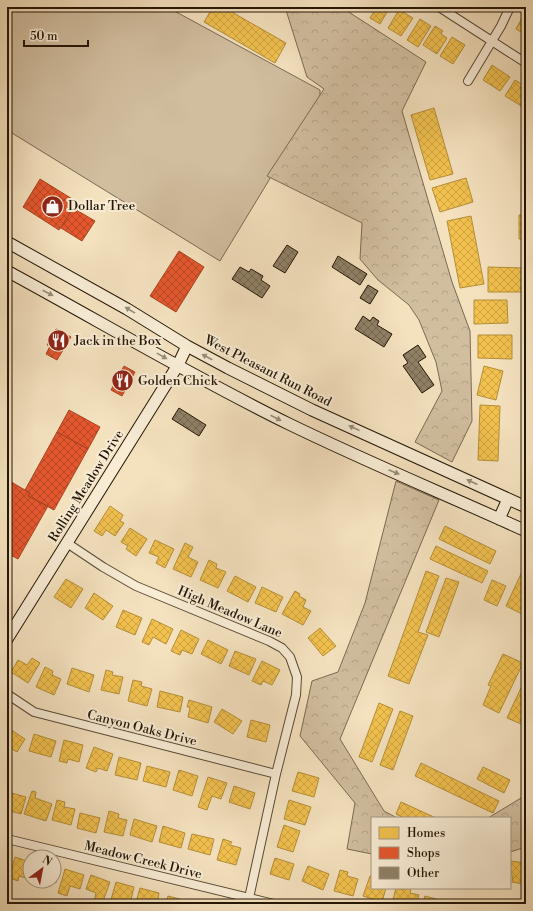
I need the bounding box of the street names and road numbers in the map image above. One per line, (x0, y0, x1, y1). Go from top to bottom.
street label: West Pleasant Run Road (201, 331, 335, 410)
street label: Rolling Meadow Drive (45, 427, 127, 545)
street label: High Meadow Lane (175, 583, 285, 641)
street label: Canyon Oaks Drive (86, 707, 199, 749)
street label: Meadow Creek Drive (82, 838, 204, 882)

